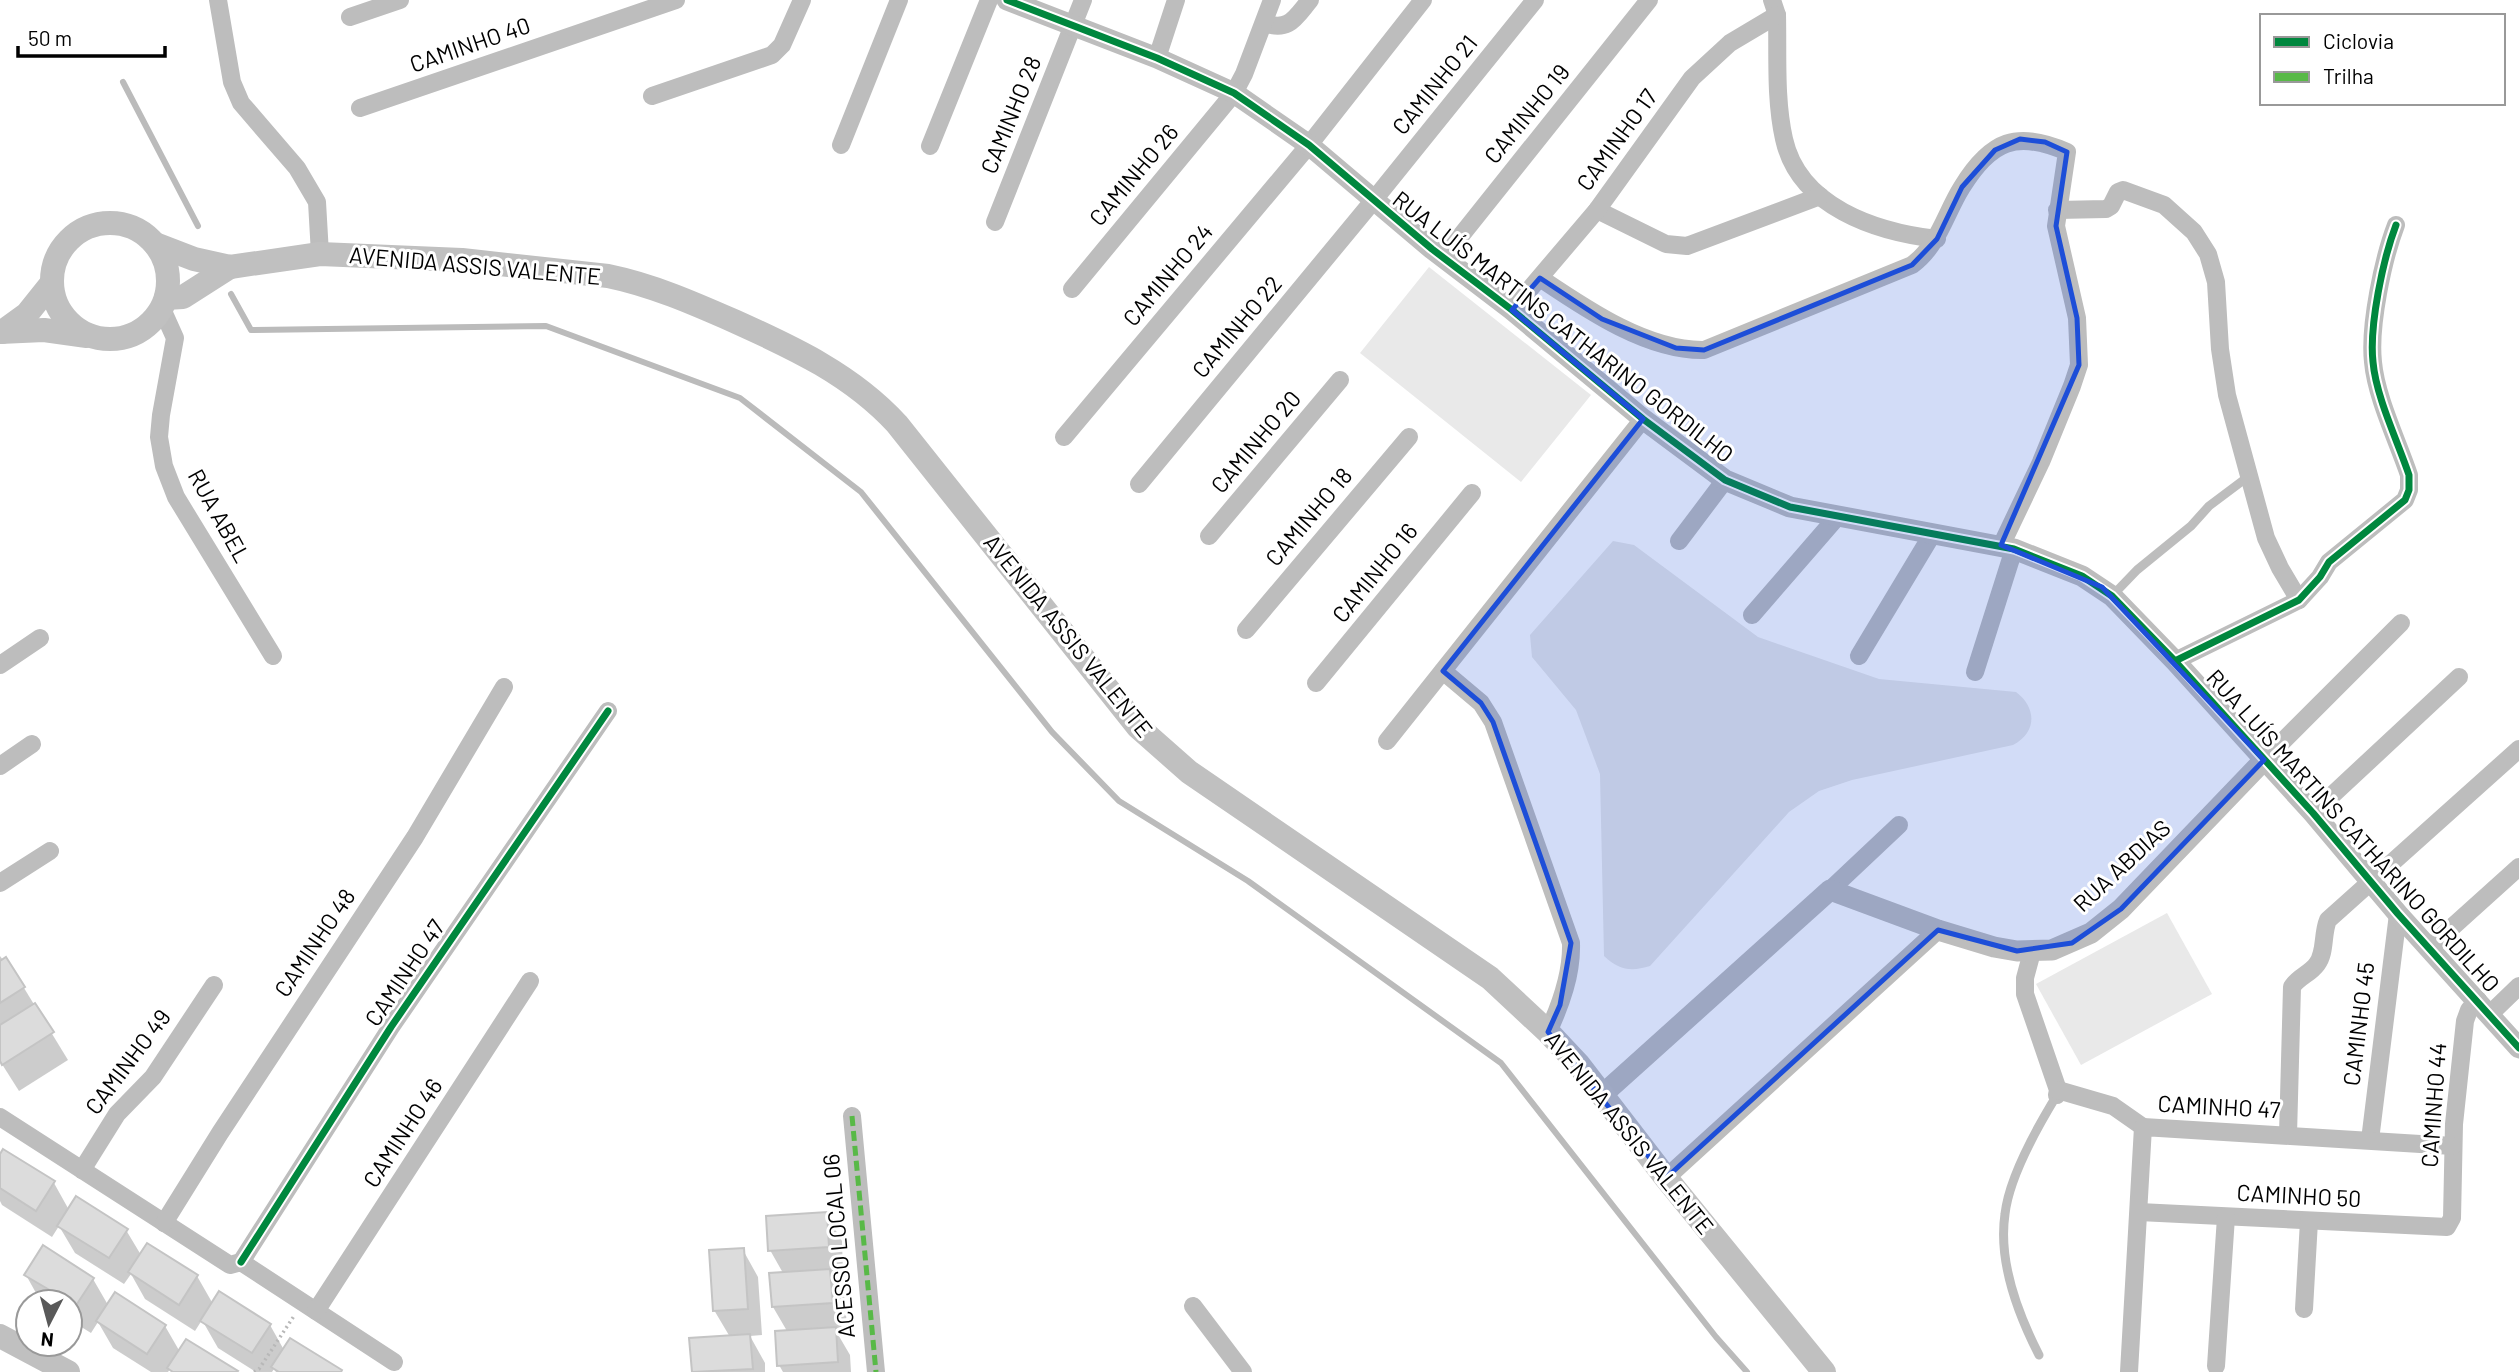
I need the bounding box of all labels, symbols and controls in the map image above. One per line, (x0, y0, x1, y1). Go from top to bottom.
street label: CAMINHO 40 (406, 10, 534, 78)
scale bar (18, 14, 164, 58)
legend (2260, 14, 2505, 105)
text: 50 m (28, 25, 72, 50)
text: Ciclovia (2323, 28, 2394, 53)
street label: CAMINHO 21 (1386, 29, 1483, 140)
street label: CAMINHO 28 (974, 52, 1046, 177)
street label: CAMINHO 19 (1478, 58, 1575, 169)
text: Trilha (2323, 63, 2374, 88)
street label: CAMINHO 17 (1570, 83, 1662, 196)
street label: CAMINHO 26 (1083, 118, 1184, 231)
street label: RUA LUÍS MARTINS CATHARINO GORDILHO (1388, 184, 1740, 468)
street label: CAMINHO 24 (1116, 218, 1218, 331)
street label: AVENIDA ASSIS VALENTE (348, 240, 602, 290)
street label: CAMINHO 22 (1186, 270, 1287, 383)
street label: CAMINHO 20 (1204, 384, 1306, 498)
street label: CAMINHO 18 (1259, 461, 1357, 571)
street label: RUA ABEL (183, 464, 257, 567)
street label: CAMINHO 16 (1326, 517, 1423, 628)
street label: AVENIDA ASSIS VALENTE (978, 528, 1159, 742)
street label: RUA LUÍS MARTINS CATHARINO GORDILHO (2201, 663, 2506, 997)
street label: RUA ABDIAS (2067, 813, 2176, 917)
street label: CAMINHO 48 (268, 883, 361, 1002)
street label: CAMINHO 47 (358, 914, 450, 1031)
street label: CAMINHO 45 (2337, 960, 2379, 1087)
street label: CAMINHO 49 (79, 1003, 176, 1120)
street label: AVENIDA ASSIS VALENTE (1539, 1025, 1720, 1239)
street label: CAMINHO 44 (2415, 1042, 2451, 1168)
street label: CAMINHO 46 (357, 1073, 448, 1192)
street label: CAMINHO 47 (2157, 1089, 2281, 1123)
street label: ACESSO LOCAL 06 (816, 1153, 860, 1339)
street label: CAMINHO 50 (2236, 1178, 2362, 1212)
north arrow (14, 1288, 84, 1358)
text: N (40, 1328, 55, 1353)

